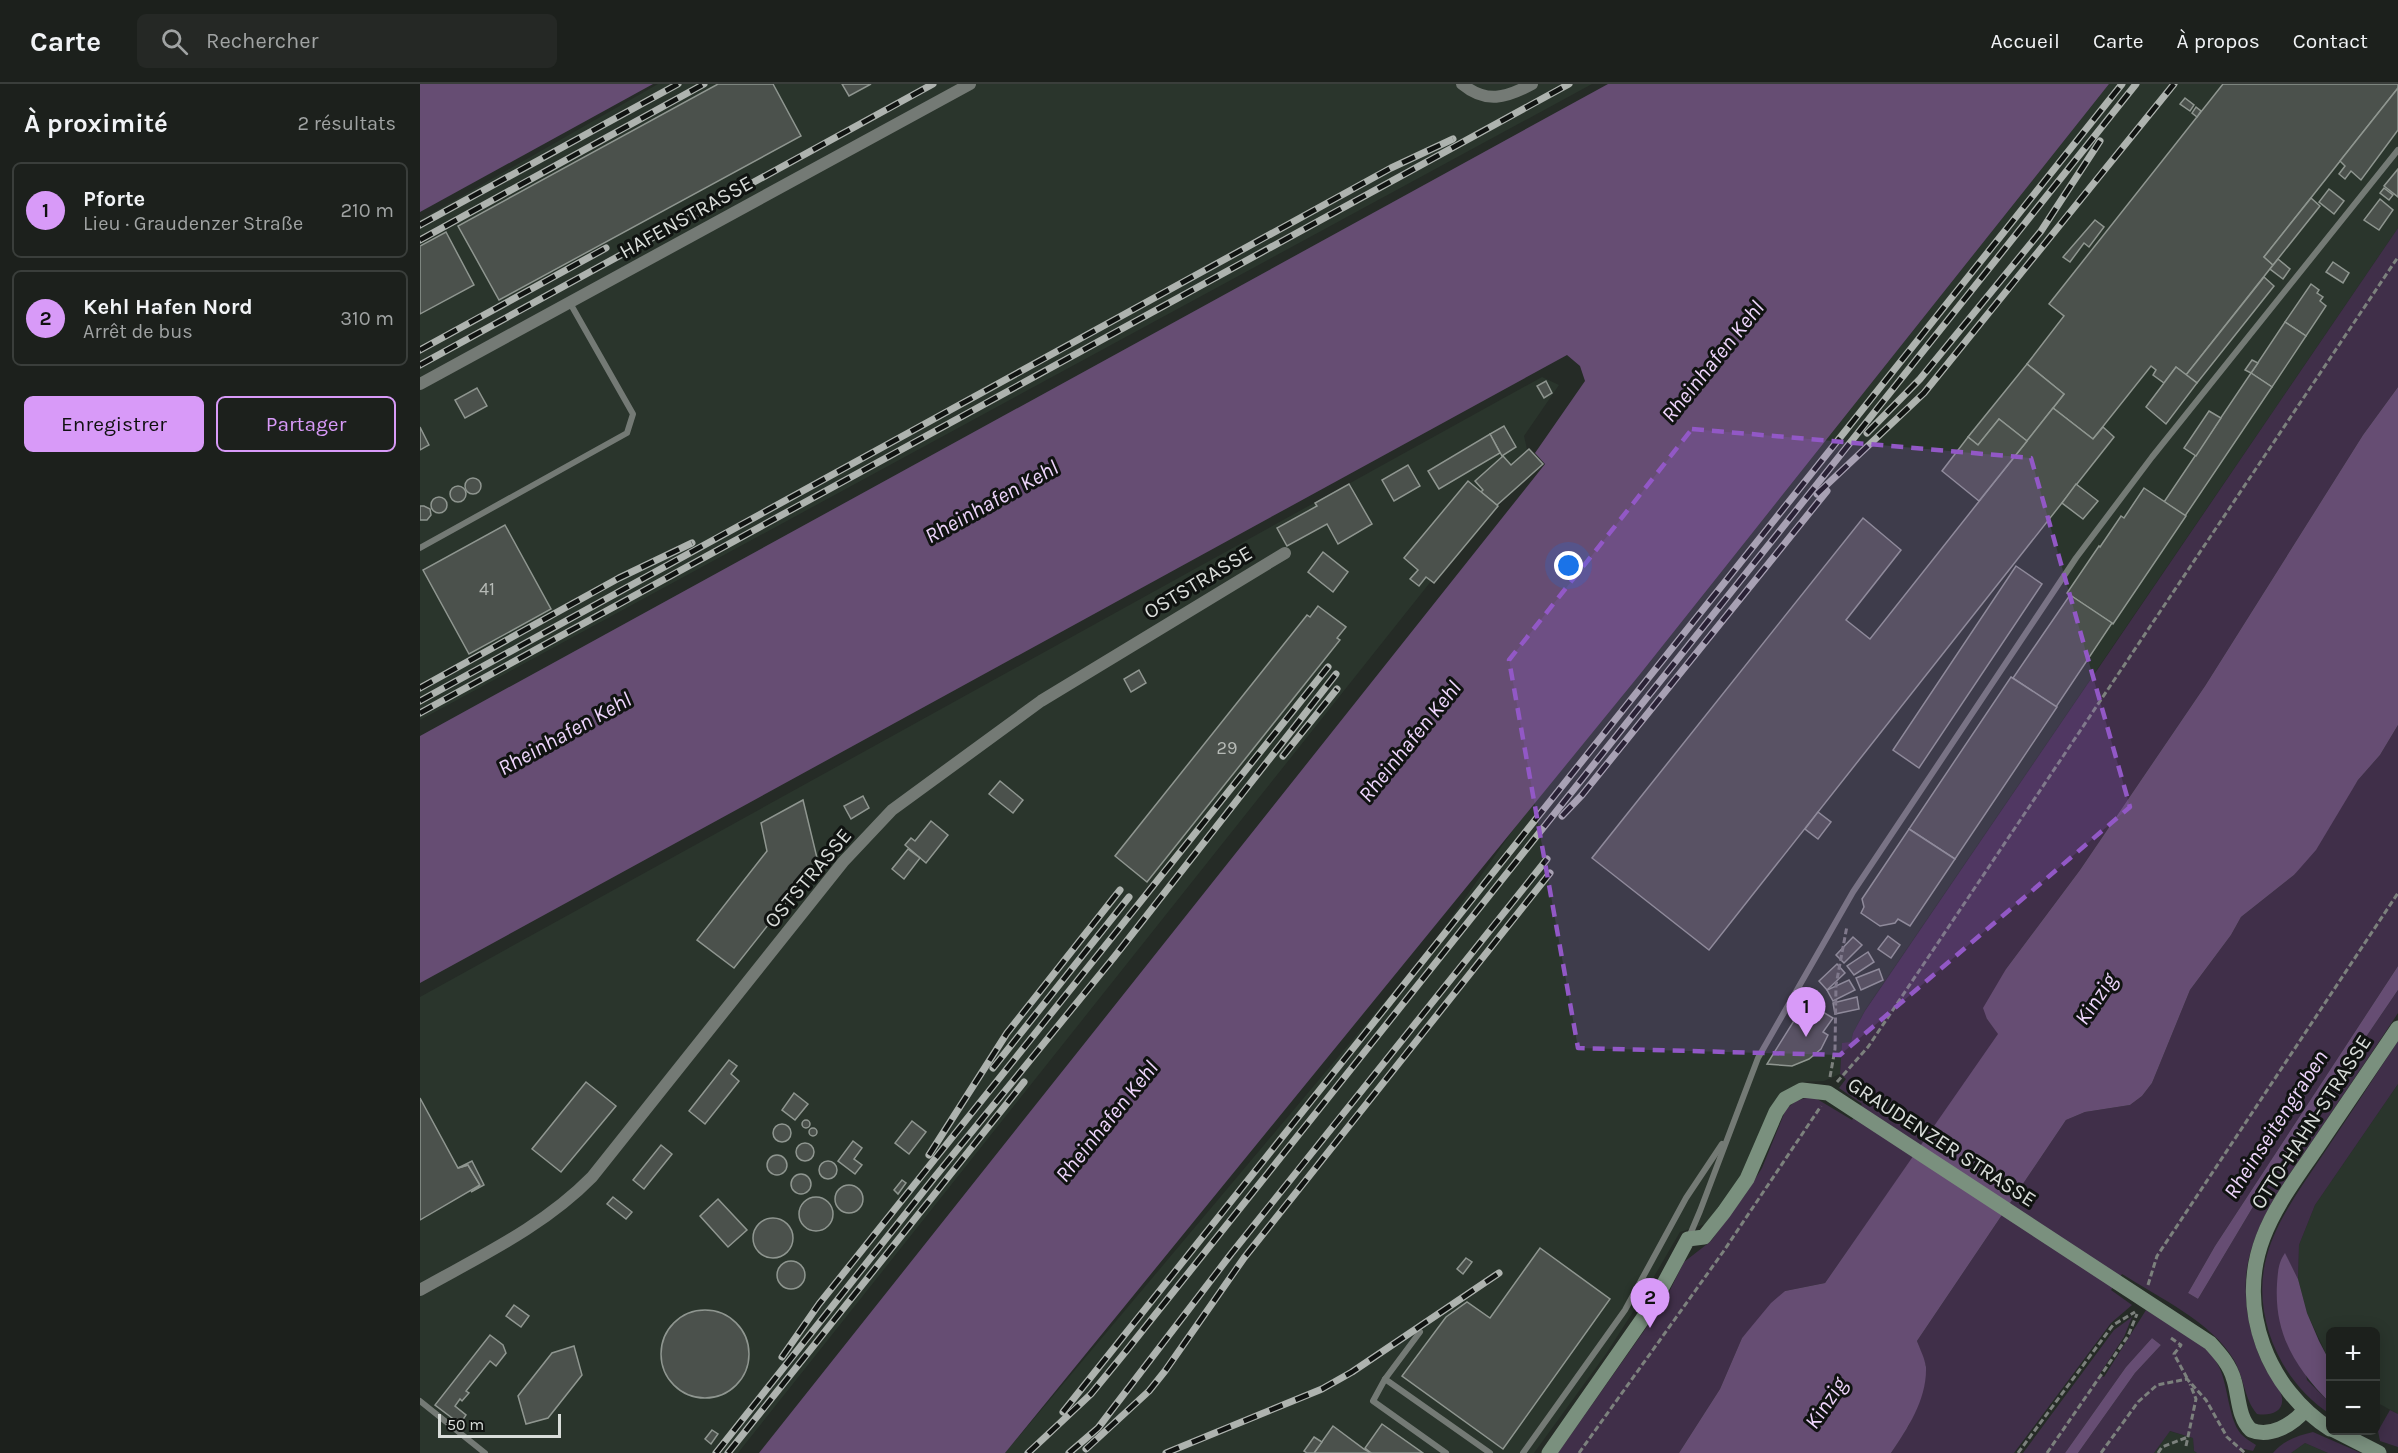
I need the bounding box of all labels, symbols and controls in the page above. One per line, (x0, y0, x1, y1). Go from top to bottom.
search box (137, 14, 557, 68)
text: Carte (30, 25, 101, 58)
icon: search (158, 25, 191, 58)
text: Rechercher (206, 28, 319, 54)
text: Accueil (1991, 29, 2060, 53)
text: Carte (2093, 29, 2144, 53)
text: À propos (2177, 29, 2260, 53)
text: Contact (2293, 29, 2368, 53)
text: À proximité (24, 108, 168, 139)
text: 2 résultats (297, 112, 396, 135)
street label: HAFENSTRASSE (615, 170, 757, 264)
text: Pforte (83, 186, 145, 212)
text: 1 (42, 199, 49, 222)
text: 210 m (340, 199, 394, 222)
text: Lieu · Graudenzer Straße (83, 212, 303, 235)
text: Kehl Hafen Nord (83, 294, 253, 320)
water label: Rheinhafen Kehl (1656, 296, 1770, 428)
text: 2 (39, 307, 52, 330)
text: 310 m (340, 307, 394, 330)
text: Arrêt de bus (83, 320, 193, 343)
button: Enregistrer (24, 396, 204, 452)
button: Partager (216, 396, 396, 452)
water label: Rheinhafen Kehl (920, 454, 1063, 549)
street label: OSTSTRASSE (1139, 540, 1257, 624)
your location (1554, 551, 1583, 580)
house number: 41 (479, 578, 495, 600)
water label: Rheinhafen Kehl (1353, 676, 1467, 808)
water label: Rheinhafen Kehl (493, 686, 636, 781)
house number: 29 (1217, 737, 1237, 759)
street label: OSTSTRASSE (760, 824, 856, 932)
water label: Kinzig (2069, 968, 2123, 1030)
pin: 1 (1786, 988, 1826, 1037)
street label: OTTO-HAHN-STRASSE (2246, 1031, 2376, 1213)
water label: Rheinseitengraben (2218, 1045, 2334, 1204)
water label: Rheinhafen Kehl (1050, 1056, 1164, 1188)
street label: GRAUDENZER STRASSE (1843, 1072, 2041, 1212)
pin: 2 (1630, 1278, 1670, 1328)
map controls (2326, 1327, 2380, 1435)
button: + (2326, 1327, 2380, 1381)
water label: Kinzig (1799, 1372, 1853, 1434)
button: − (2326, 1381, 2380, 1435)
scale bar (438, 1411, 561, 1438)
text: 50 m (447, 1415, 484, 1434)

